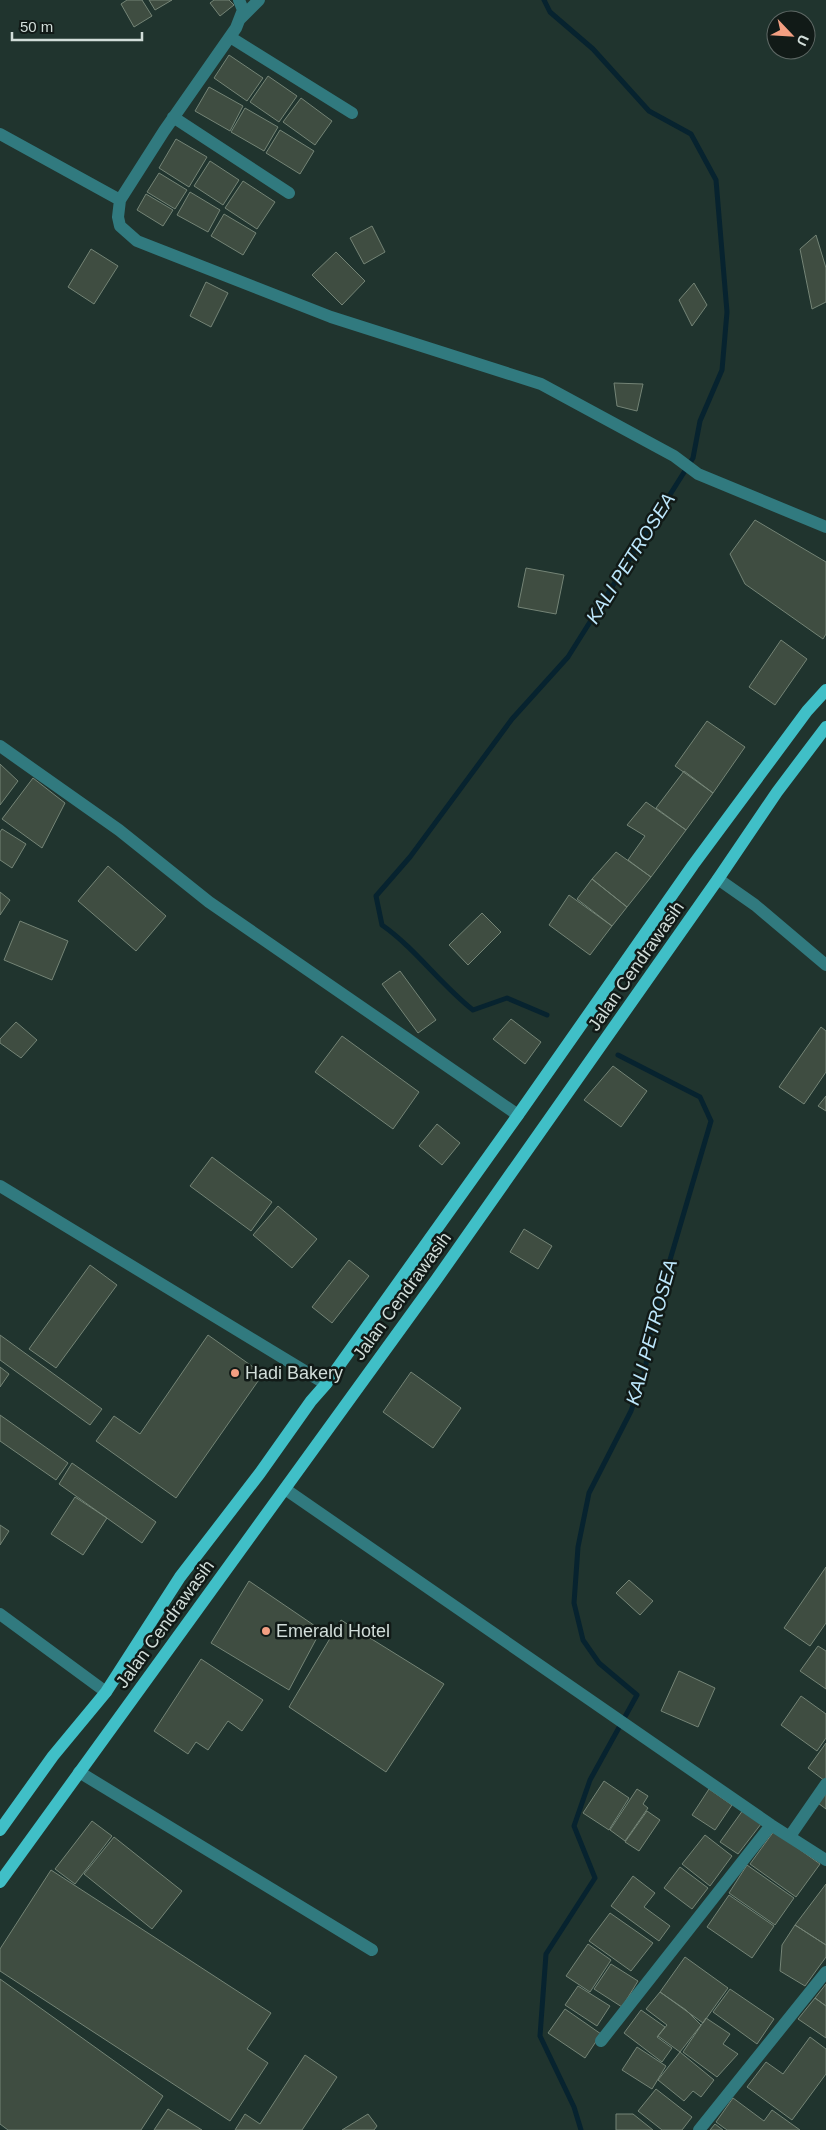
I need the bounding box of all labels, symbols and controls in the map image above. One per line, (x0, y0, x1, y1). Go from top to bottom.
scale bar (12, 10, 142, 42)
north arrow (766, 10, 816, 60)
text: 50 m (20, 18, 53, 35)
text: U (793, 33, 812, 48)
water label: KALI PETROSEA (582, 489, 679, 627)
street label: Jalan Cendrawasih (584, 898, 688, 1034)
street label: Jalan Cendrawasih (349, 1228, 455, 1364)
water label: KALI PETROSEA (622, 1257, 681, 1407)
place label: Hadi Bakery (245, 1363, 343, 1383)
marker: Hadi Bakery (229, 1367, 241, 1379)
street label: Jalan Cendrawasih (112, 1556, 218, 1692)
place label: Emerald Hotel (276, 1621, 390, 1641)
marker: Emerald Hotel (260, 1625, 272, 1637)

